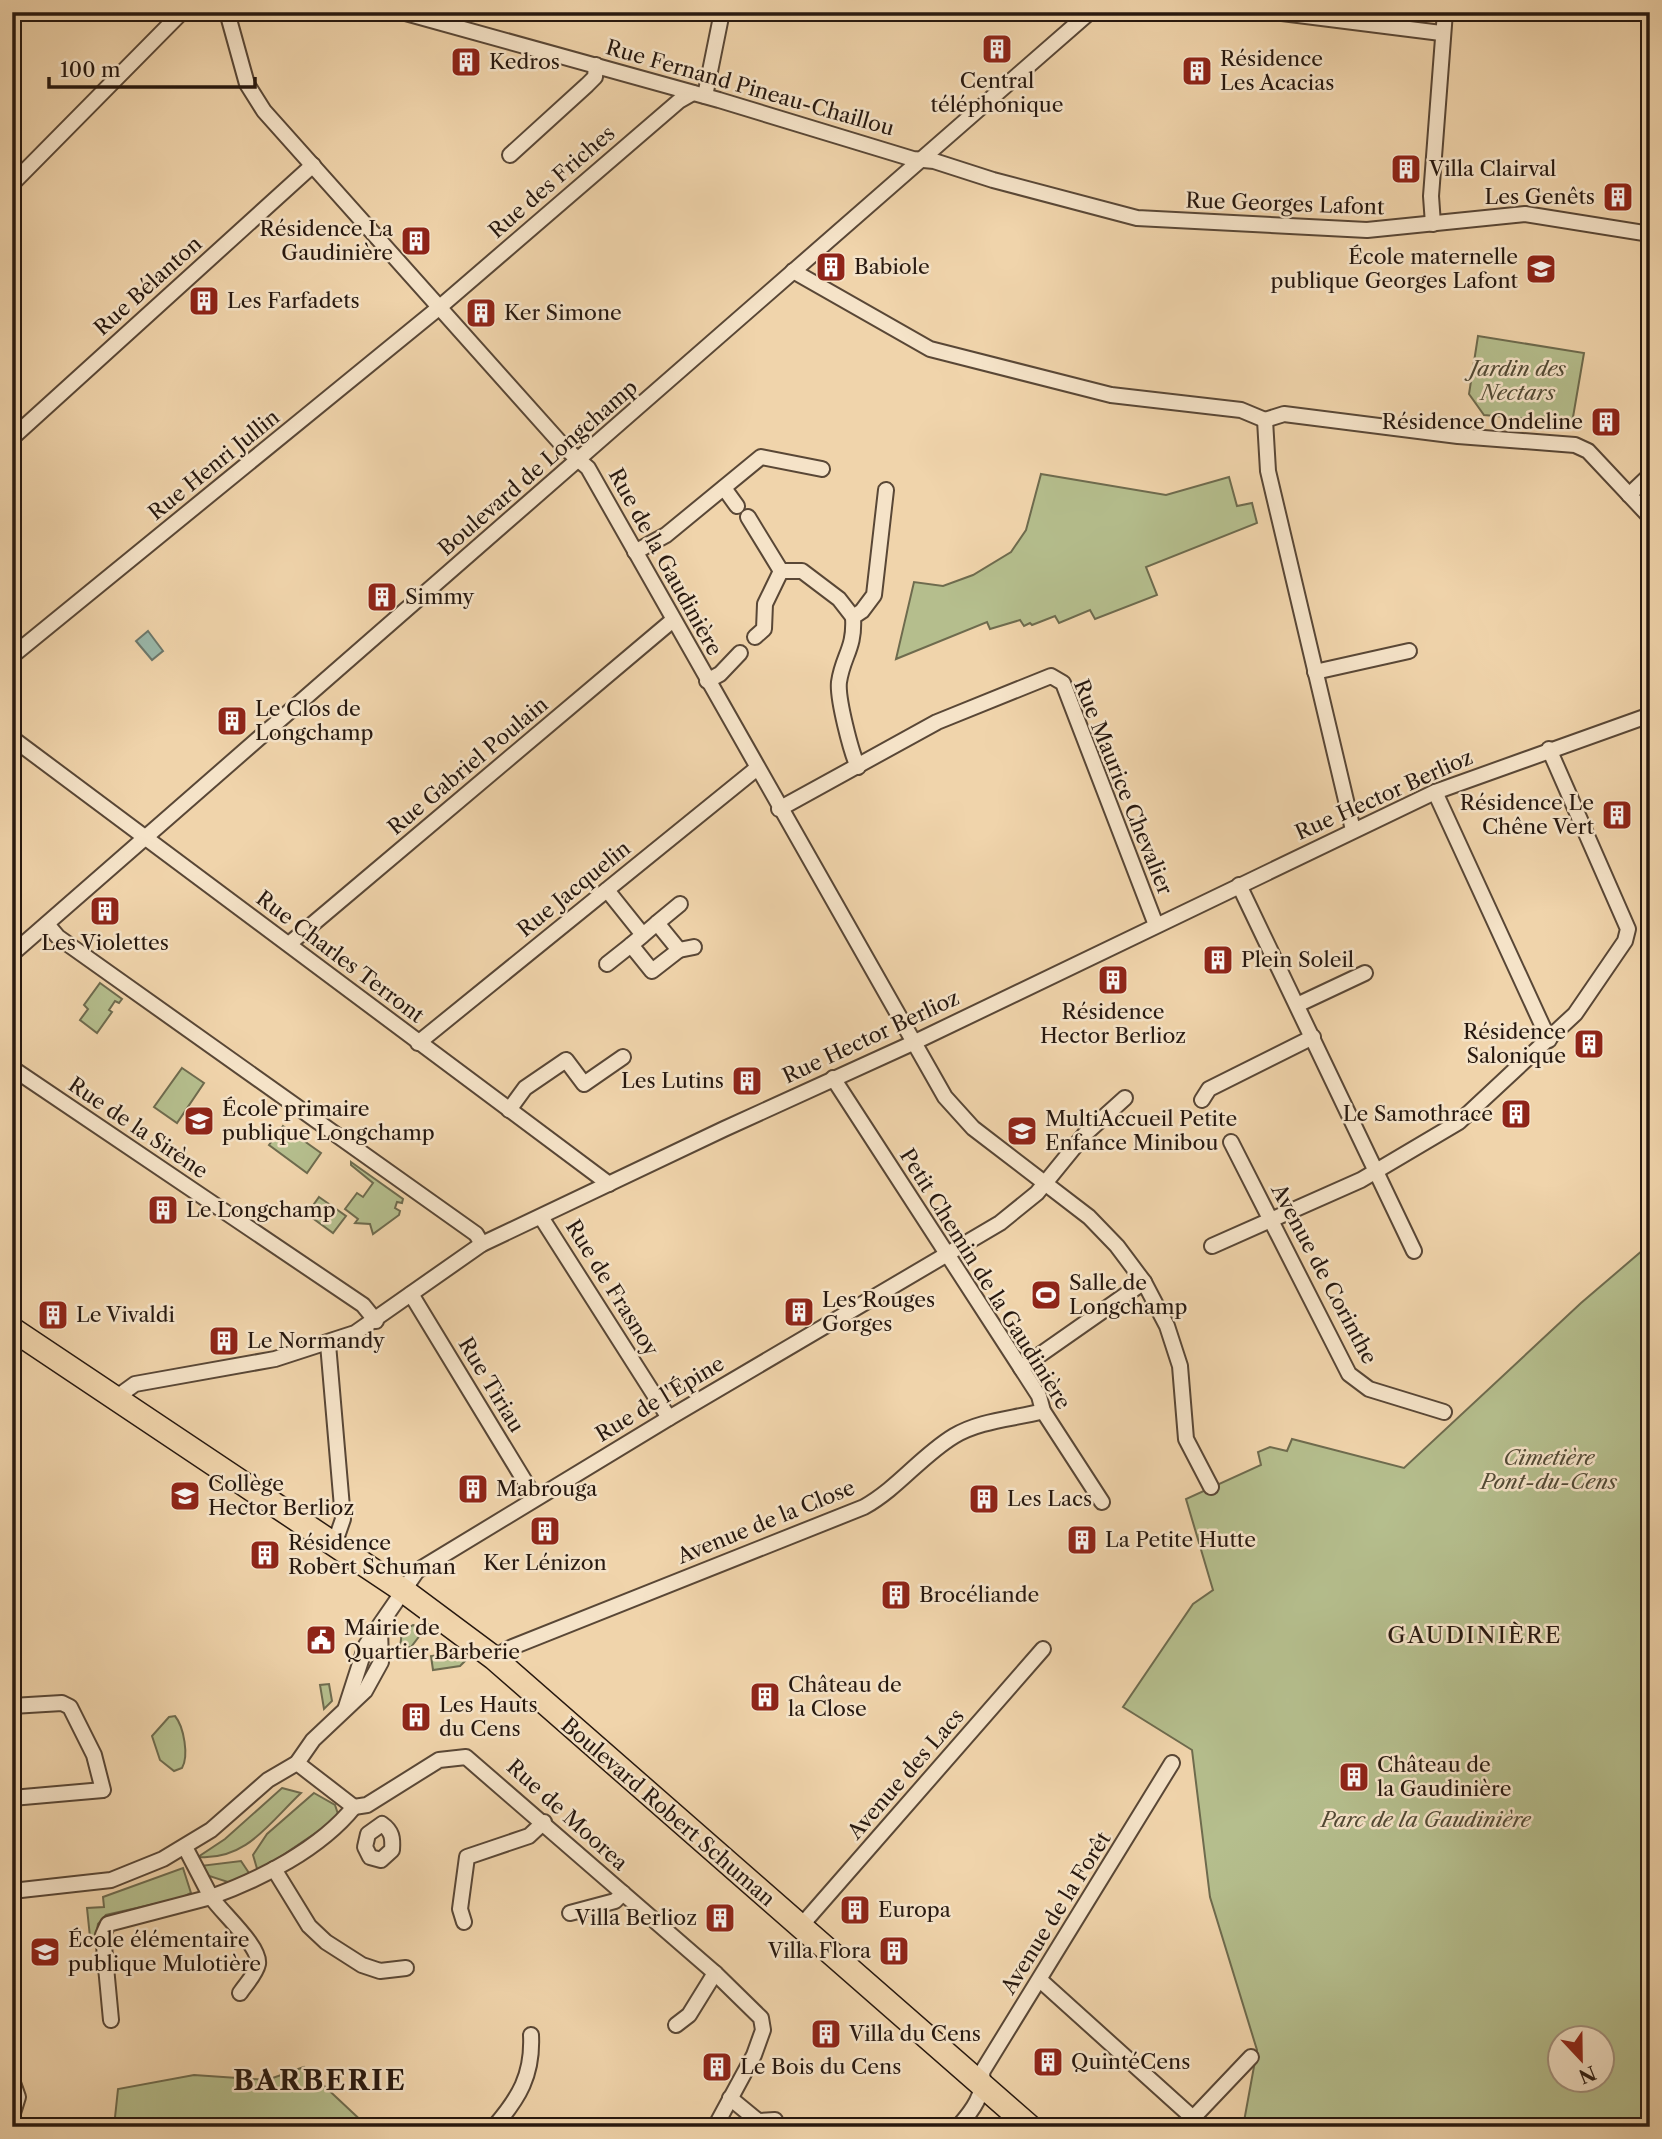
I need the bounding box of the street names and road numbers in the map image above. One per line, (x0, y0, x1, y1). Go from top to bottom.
street label: Rue Fernand Pineau-Chaillou (603, 34, 897, 141)
street label: Rue des Friches (484, 120, 620, 243)
street label: Rue Georges Lafont (1185, 188, 1385, 219)
street label: Rue Bélanton (89, 231, 207, 340)
street label: Boulevard de Longchamp (433, 374, 642, 561)
street label: Rue Henri Jullin (143, 404, 284, 525)
street label: Rue de la Gaudinière (604, 464, 727, 660)
street label: Rue Maurice Chevalier (1069, 675, 1178, 898)
street label: Rue Gabriel Poulain (383, 691, 553, 840)
street label: Rue Hector Berlioz (1291, 744, 1477, 845)
street label: Rue Jacquelin (512, 835, 635, 942)
street label: Rue Charles Terront (252, 885, 430, 1028)
street label: Rue Hector Berlioz (779, 985, 963, 1088)
street label: Rue de la Sirène (64, 1072, 213, 1183)
street label: Petit Chemin de la Gaudinière (895, 1144, 1076, 1414)
street label: Avenue de Corinthe (1266, 1179, 1382, 1368)
street label: Rue de Frasnoy (561, 1215, 664, 1361)
street label: Rue Tiriau (453, 1333, 530, 1437)
street label: Rue de l'Épine (591, 1350, 728, 1447)
street label: Avenue de la Close (672, 1474, 858, 1569)
street label: Avenue des Lacs (842, 1703, 969, 1845)
street label: Boulevard Robert Schuman (556, 1712, 780, 1911)
street label: Rue de Moorea (502, 1754, 633, 1876)
street label: Avenue de la Forêt (995, 1827, 1116, 1999)

